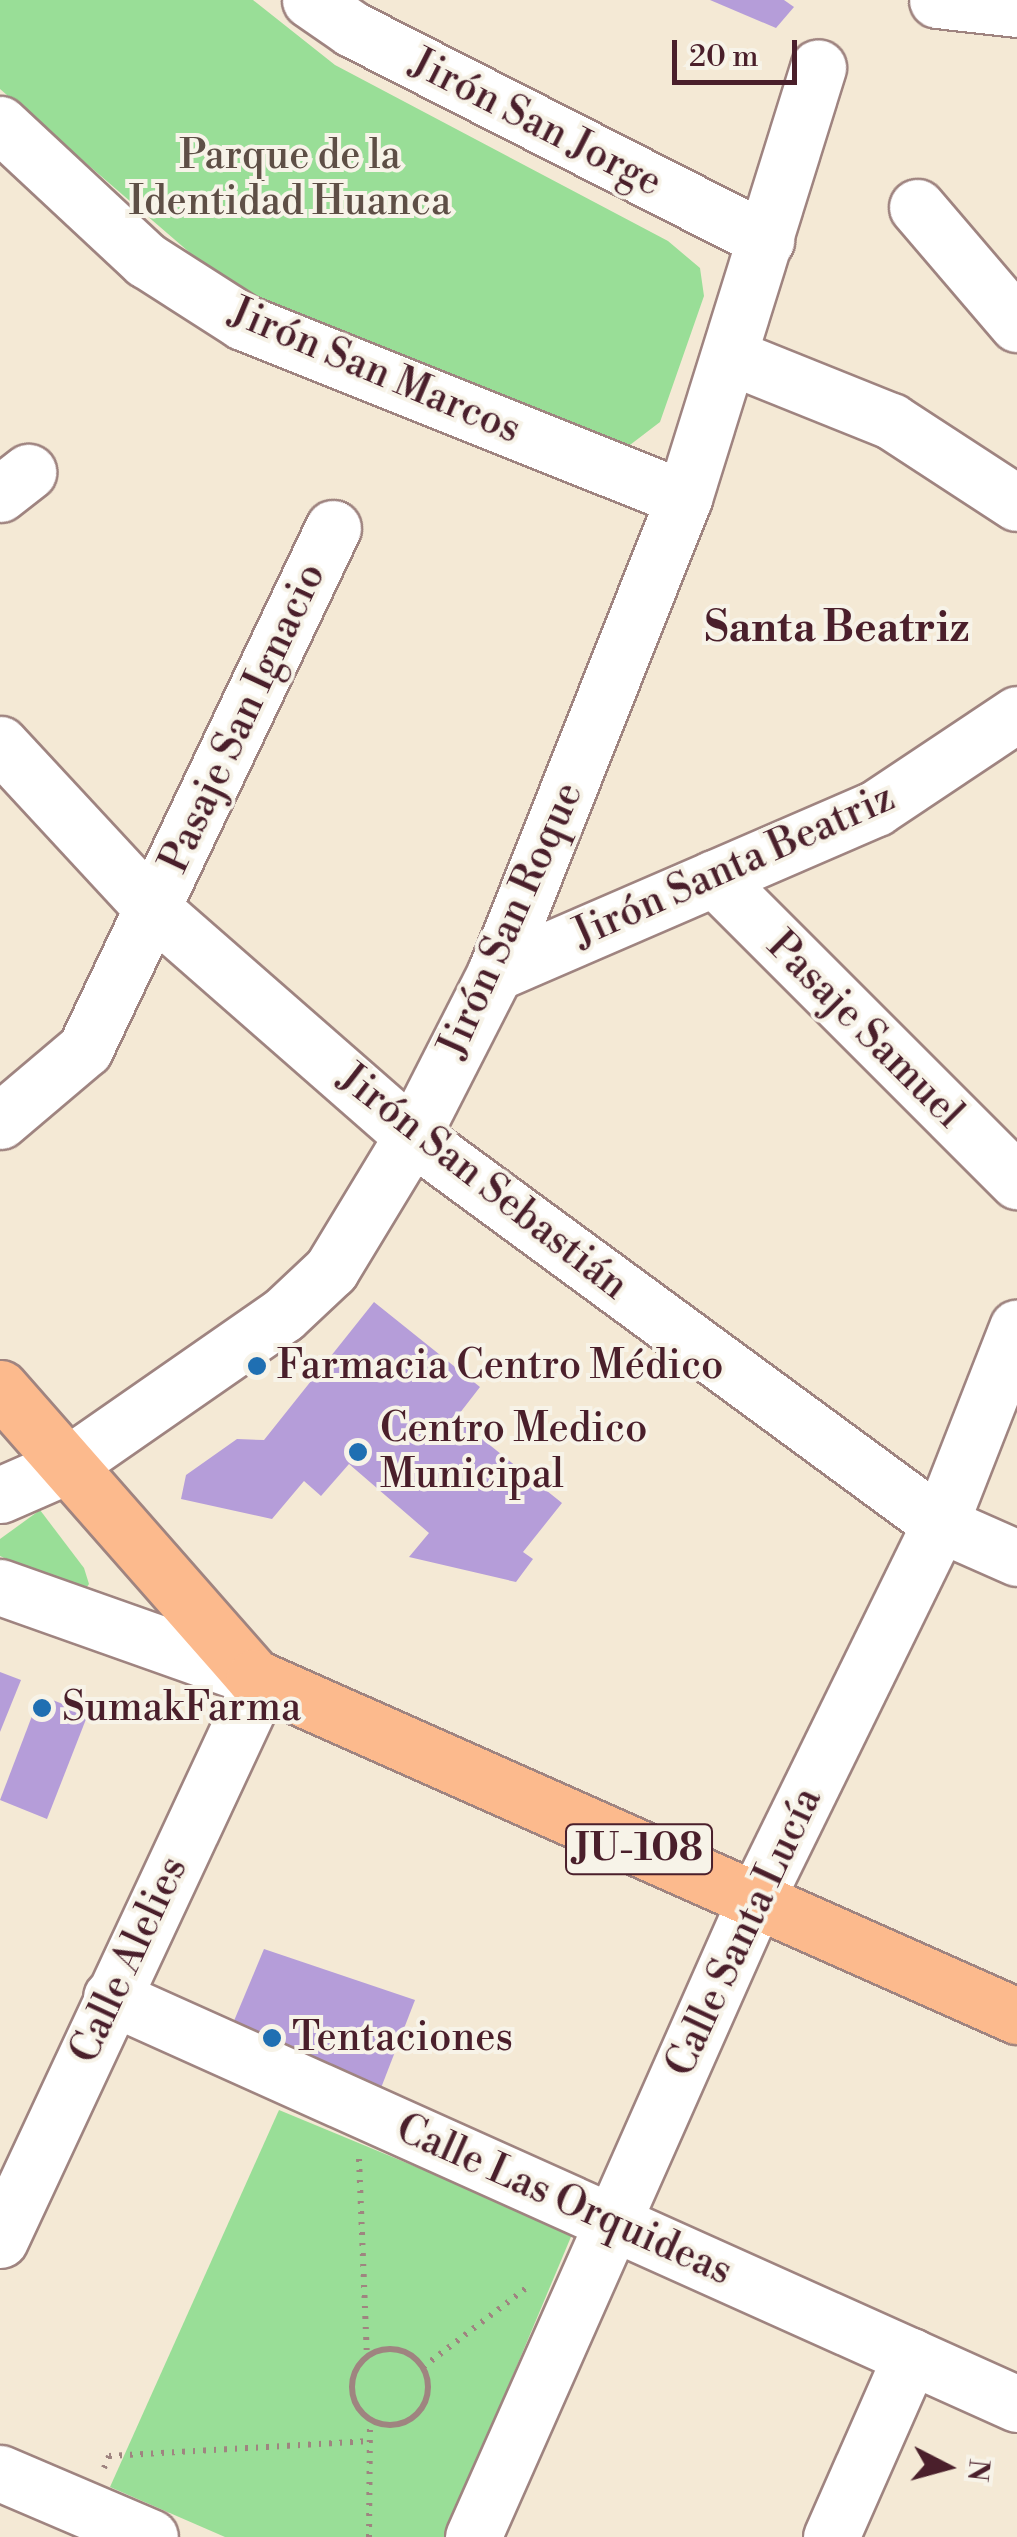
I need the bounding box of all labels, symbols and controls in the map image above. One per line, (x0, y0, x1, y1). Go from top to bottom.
scale bar (677, 20, 802, 82)
text: 20 m (689, 38, 758, 76)
street label: Jirón San Jorge (402, 39, 670, 207)
park label: Parque de la Identidad Huanca (129, 132, 451, 226)
street label: Jirón San Marcos (223, 288, 527, 454)
street label: Pasaje San Ignacio (150, 556, 336, 880)
district label: Santa Beatriz (705, 604, 969, 654)
street label: Jirón Santa Beatriz (566, 774, 902, 958)
street label: Jirón San Roque (429, 775, 593, 1065)
street label: Pasaje Samuel (757, 922, 973, 1138)
street label: Jirón San Sebastián (329, 1054, 637, 1310)
place label: Farmacia Centro Médico (277, 1342, 724, 1390)
marker: Farmacia Centro Médico (246, 1355, 268, 1377)
place label: Centro Medico Municipal (380, 1405, 647, 1499)
marker: Centro Medico Municipal (345, 1439, 371, 1465)
place label: SumakFarma (62, 1684, 301, 1732)
marker: SumakFarma (31, 1697, 53, 1719)
street label: Calle Santa Lucía (656, 1780, 832, 2084)
road number: JU-108 (564, 1816, 714, 1882)
street label: Calle Alelies (60, 1849, 198, 2071)
place label: Tentaciones (292, 2014, 513, 2062)
marker: Tentaciones (261, 2027, 283, 2049)
street label: Calle Las Orquideas (389, 2104, 739, 2296)
north arrow (897, 2417, 997, 2517)
text: N (959, 2457, 996, 2483)

